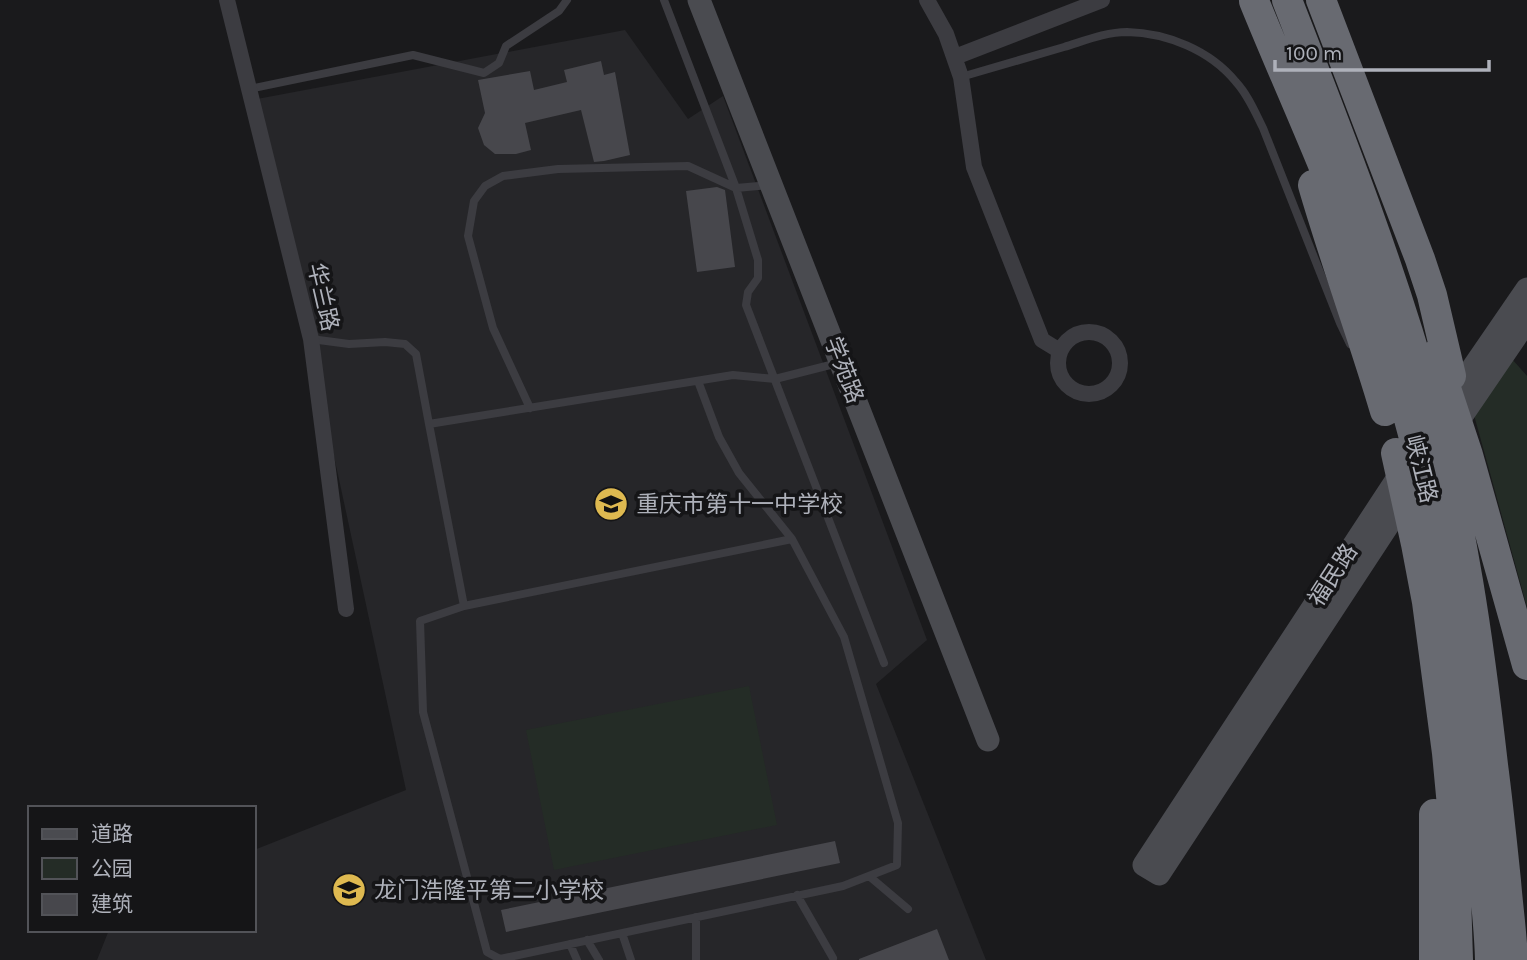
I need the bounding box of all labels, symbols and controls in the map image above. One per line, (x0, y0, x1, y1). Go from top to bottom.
scale bar (1275, 28, 1488, 72)
text: 100 m (1286, 41, 1343, 65)
street label: 华兰路 (302, 260, 344, 334)
street label: 学苑路 (819, 333, 869, 407)
street label: 峡江路 (1400, 432, 1442, 506)
school or university icon: 重庆市第十一中学校 (592, 485, 630, 523)
place label: 重庆市第十一中学校 (636, 491, 843, 518)
street label: 福民路 (1303, 539, 1363, 611)
legend (28, 806, 256, 932)
text: 道路 (91, 822, 133, 846)
text: 公园 (91, 857, 133, 881)
school or university icon: 龙门浩隆平第二小学校 (330, 871, 368, 909)
place label: 龙门浩隆平第二小学校 (374, 877, 604, 904)
text: 建筑 (91, 892, 133, 916)

